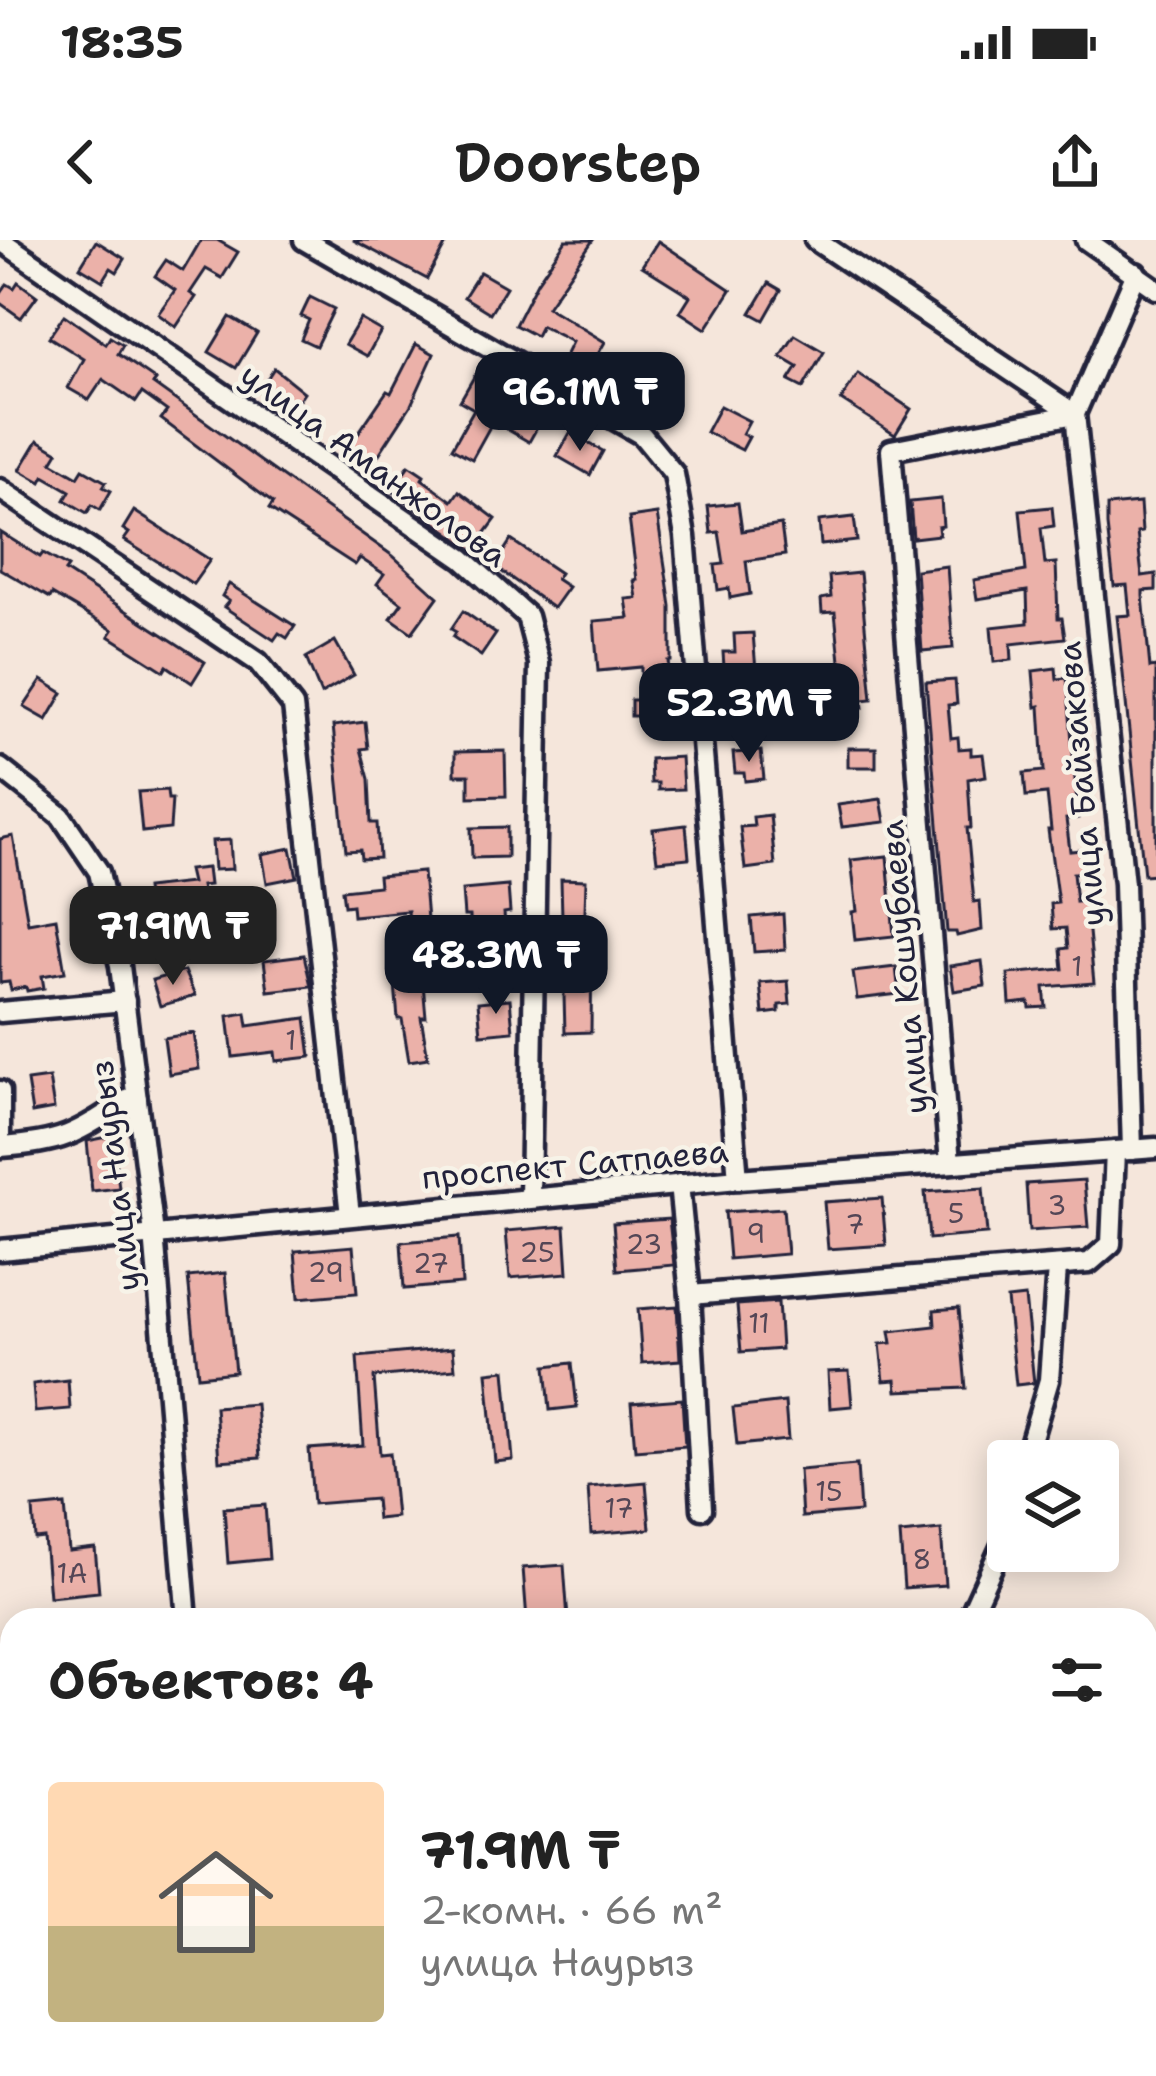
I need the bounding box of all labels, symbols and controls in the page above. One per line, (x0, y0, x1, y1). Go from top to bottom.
text: 18:35 (60, 12, 184, 72)
text: Doorstep (455, 126, 701, 198)
icon: back (48, 129, 114, 195)
icon: share (1042, 129, 1108, 195)
pin: 96.1M ₸ (469, 352, 691, 454)
street label: улица Аманжолова (231, 353, 517, 577)
text: 96.1M ₸ (502, 365, 658, 417)
street label: улица Байзакова (1046, 640, 1116, 928)
pin: 52.3M ₸ (638, 663, 860, 765)
text: 52.3M ₸ (666, 676, 832, 728)
street label: улица Кошубаева (869, 818, 939, 1116)
pin: 71.9M ₸ (62, 886, 284, 988)
text: 71.9M ₸ (97, 899, 249, 951)
pin: 48.3M ₸ (385, 915, 607, 1017)
text: 48.3M ₸ (412, 928, 580, 980)
house number: 1 (1071, 948, 1083, 985)
house number: 1 (285, 1022, 297, 1059)
street label: улица Наурыз (79, 1058, 151, 1294)
street label: проспект Сатпаева (420, 1128, 730, 1200)
house number: 3 (1048, 1187, 1066, 1224)
house number: 5 (948, 1195, 964, 1232)
house number: 7 (846, 1206, 864, 1243)
house number: 9 (747, 1215, 765, 1252)
house number: 23 (626, 1226, 662, 1263)
house number: 25 (520, 1234, 554, 1271)
house number: 27 (413, 1245, 449, 1282)
house number: 29 (308, 1254, 344, 1291)
house number: 11 (748, 1305, 770, 1342)
map controls (987, 1440, 1119, 1572)
button: layers (987, 1440, 1119, 1572)
house number: 15 (815, 1473, 843, 1510)
house number: 17 (605, 1490, 633, 1527)
house number: 8 (913, 1541, 931, 1578)
house number: 1А (57, 1555, 87, 1592)
text: Объектов: 4 (48, 1646, 374, 1714)
icon: filters (1044, 1647, 1110, 1713)
text: 71.9M ₸ (420, 1816, 620, 1884)
icon: home (144, 1830, 288, 1974)
text: 2-комн. · 66 m² (420, 1884, 723, 1936)
text: улица Наурыз (420, 1936, 695, 1988)

